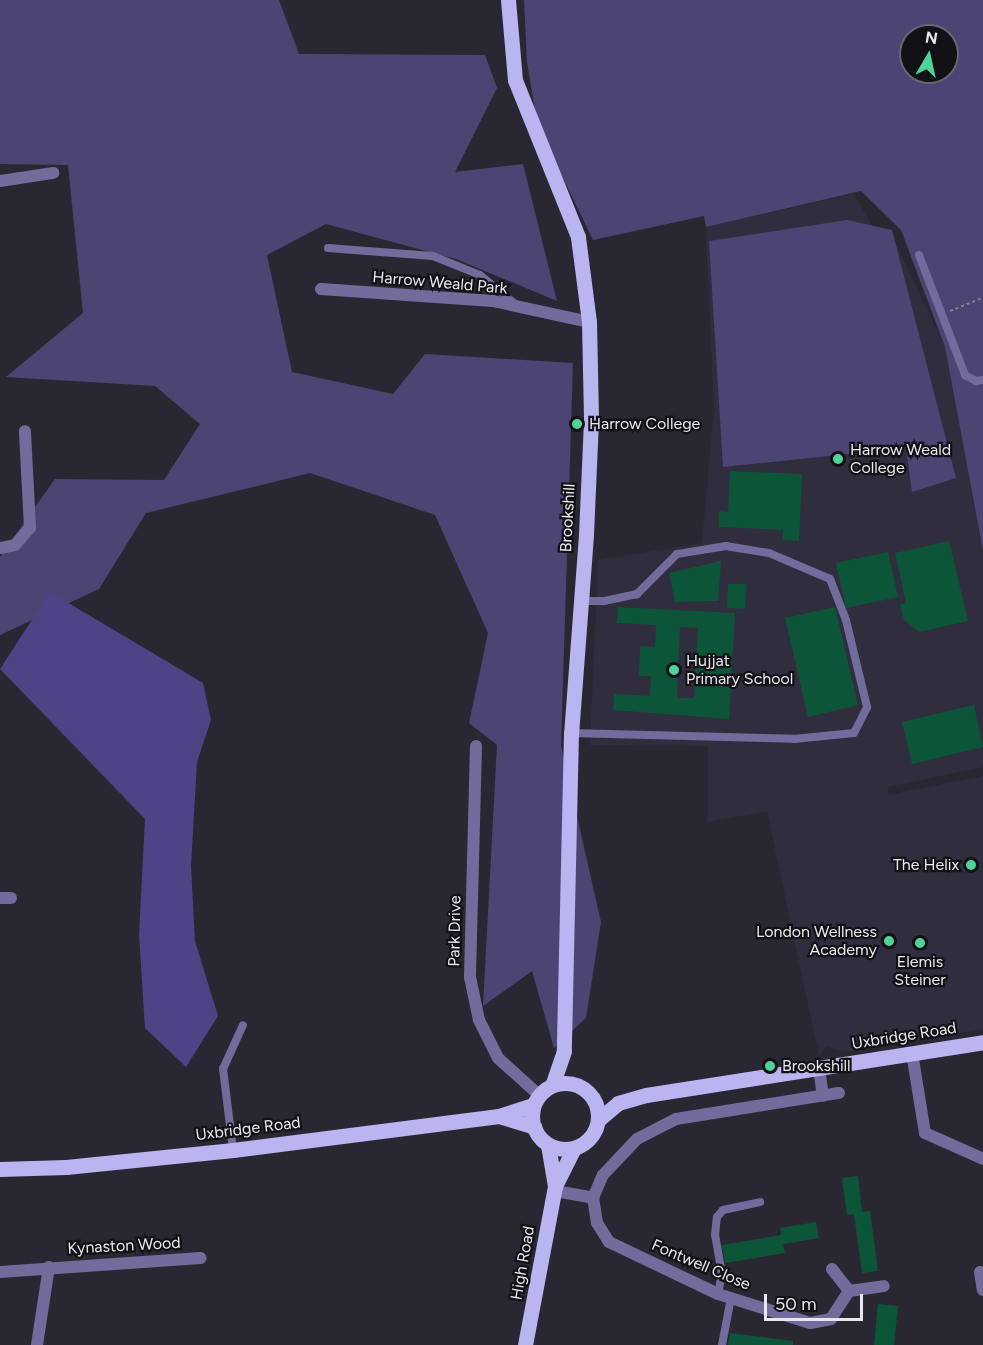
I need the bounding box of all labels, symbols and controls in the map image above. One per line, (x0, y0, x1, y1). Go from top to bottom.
north arrow (899, 24, 959, 84)
text: N (924, 27, 939, 48)
street label: Harrow Weald Park (372, 268, 508, 298)
place label: Harrow College (589, 414, 700, 434)
marker: Harrow College (570, 417, 584, 431)
place label: Harrow Weald College (850, 440, 951, 478)
marker: Harrow Weald College (831, 452, 845, 466)
street label: Brookshill (557, 483, 579, 553)
place label: Hujjat Primary School (686, 651, 793, 689)
marker: Hujjat Primary School (667, 663, 681, 677)
place label: The Helix (893, 855, 959, 875)
marker: The Helix (964, 858, 978, 872)
street label: Park Drive (445, 895, 465, 967)
place label: London Wellness Academy (756, 922, 877, 960)
marker: London Wellness Academy (882, 934, 896, 948)
marker: Elemis Steiner (913, 936, 927, 950)
place label: Elemis Steiner (894, 952, 946, 990)
street label: Uxbridge Road (850, 1018, 958, 1054)
place label: Brookshill (782, 1056, 851, 1076)
marker: Brookshill (763, 1059, 777, 1073)
street label: Uxbridge Road (194, 1113, 302, 1145)
street label: High Road (507, 1224, 539, 1302)
street label: Kynaston Wood (67, 1233, 181, 1259)
street label: Fontwell Close (649, 1236, 753, 1294)
scale bar (767, 1282, 866, 1320)
text: 50 m (775, 1293, 817, 1315)

